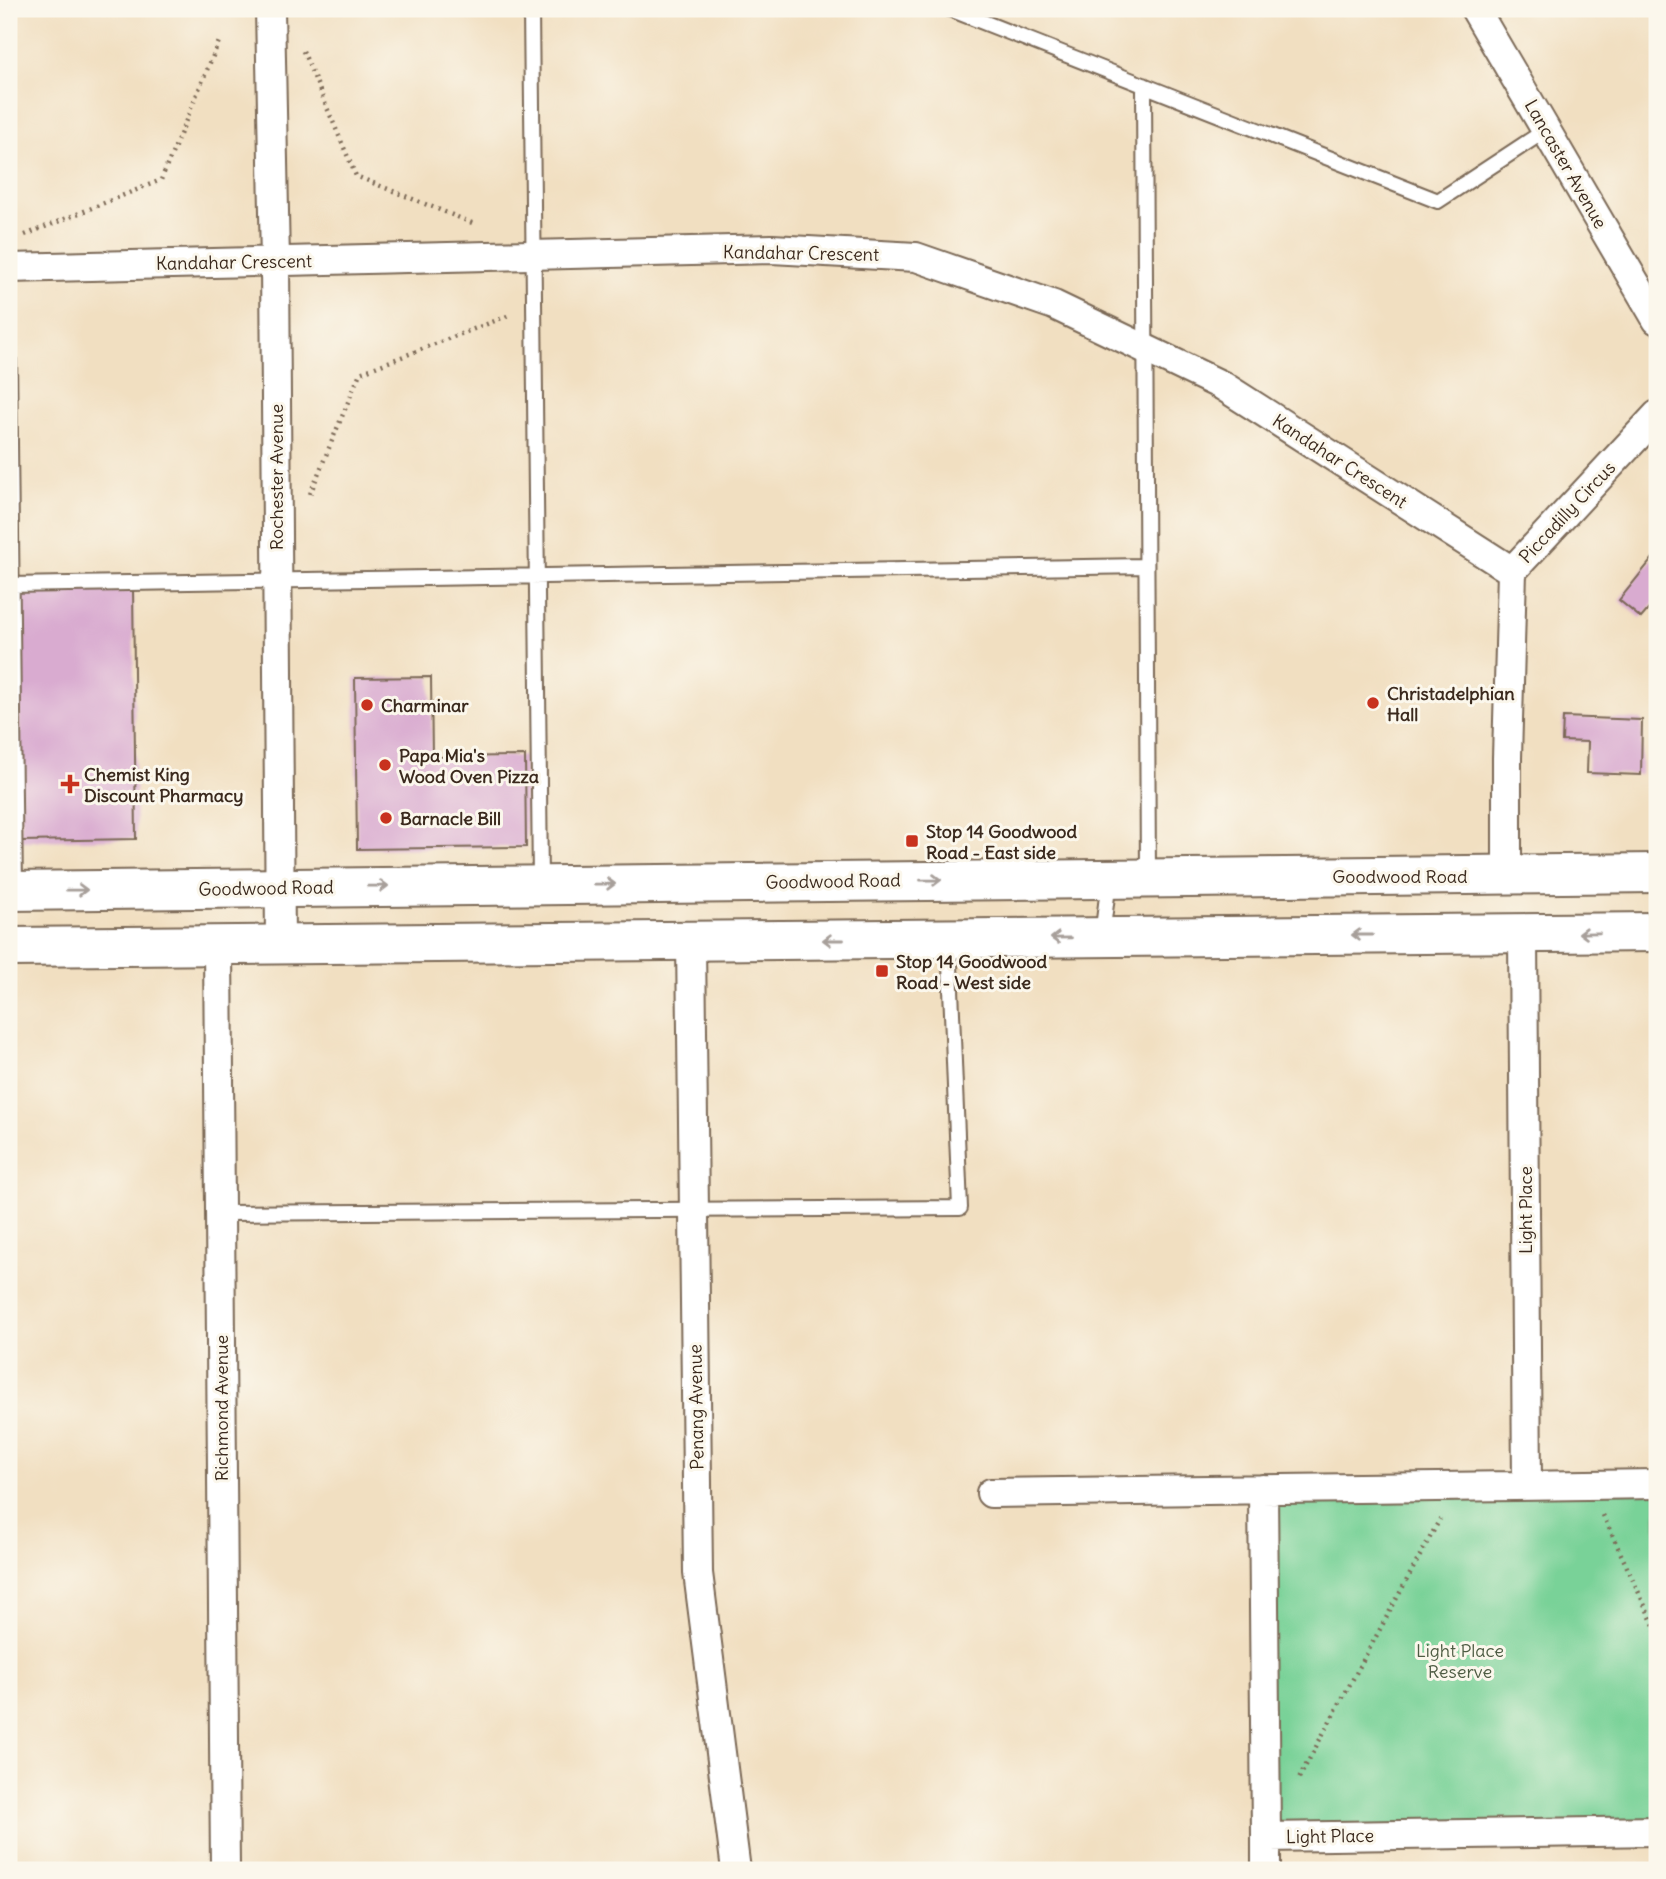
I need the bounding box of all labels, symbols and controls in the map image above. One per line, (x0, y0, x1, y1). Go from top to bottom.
street label: Lancaster Avenue (1520, 95, 1612, 233)
street label: Kandahar Crescent (723, 240, 879, 266)
street label: Kandahar Crescent (156, 249, 312, 275)
street label: Rochester Avenue (265, 404, 288, 550)
street label: Kandahar Crescent (1268, 409, 1412, 513)
street label: Piccadilly Circus (1514, 456, 1620, 568)
place label: Christadelphian Hall (1387, 682, 1515, 726)
place label: Charminar (381, 694, 469, 717)
marker: Christadelphian Hall (1365, 695, 1381, 711)
marker: Charminar (359, 697, 375, 713)
place label: Papa Mia's Wood Oven Pizza (399, 744, 539, 788)
marker: Papa Mia's Wood Oven Pizza (377, 757, 393, 773)
place label: Chemist King Discount Pharmacy (84, 763, 243, 807)
marker: Chemist King Discount Pharmacy (62, 776, 78, 792)
place label: Barnacle Bill (400, 807, 501, 830)
marker: Barnacle Bill (378, 810, 394, 826)
place label: Stop 14 Goodwood Road - East side (926, 820, 1077, 864)
marker: Stop 14 Goodwood Road - East side (904, 833, 920, 849)
street label: Goodwood Road (1332, 865, 1468, 888)
street label: Goodwood Road (765, 868, 901, 894)
one-way arrow (919, 873, 942, 887)
street label: Goodwood Road (198, 875, 334, 901)
one-way arrow (594, 877, 617, 891)
one-way arrow (366, 880, 389, 893)
one-way arrow (65, 883, 88, 897)
one-way arrow (1578, 926, 1601, 940)
one-way arrow (1350, 928, 1373, 942)
one-way arrow (1049, 931, 1072, 945)
one-way arrow (822, 933, 845, 946)
place label: Stop 14 Goodwood Road - West side (896, 950, 1047, 994)
marker: Stop 14 Goodwood Road - West side (874, 963, 890, 979)
street label: Light Place (1514, 1166, 1537, 1254)
street label: Richmond Avenue (210, 1335, 233, 1481)
street label: Penang Avenue (683, 1344, 709, 1470)
park label: Light Place Reserve (1416, 1639, 1504, 1683)
street label: Light Place (1286, 1824, 1374, 1848)

